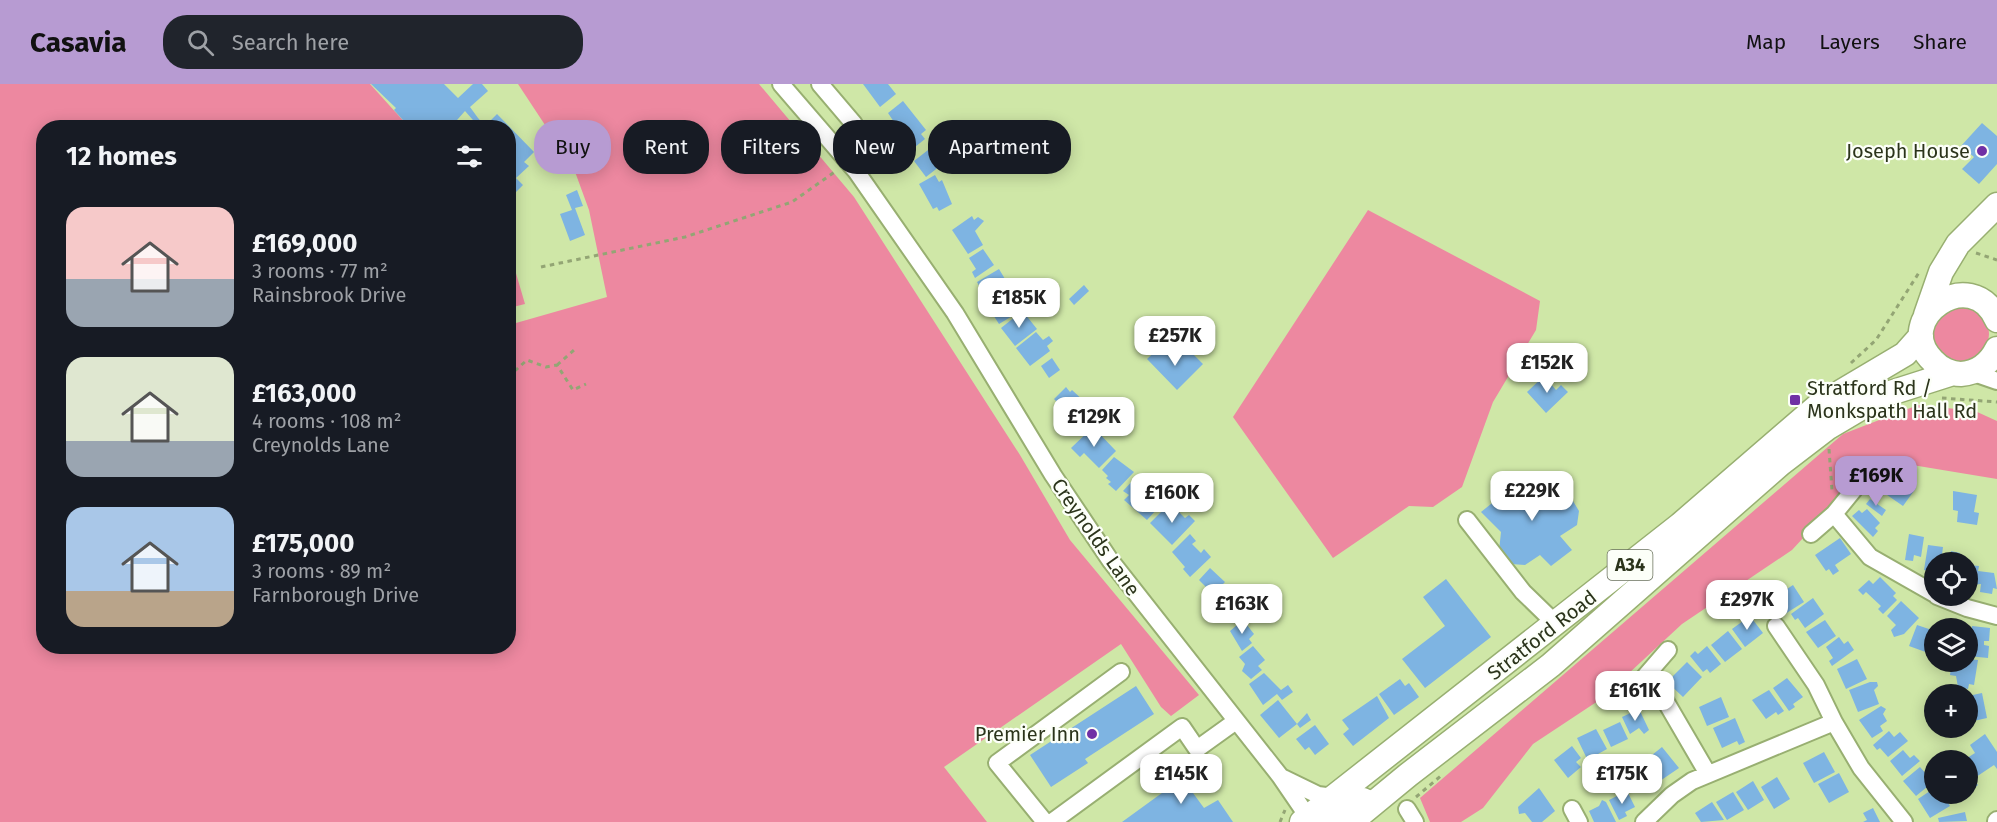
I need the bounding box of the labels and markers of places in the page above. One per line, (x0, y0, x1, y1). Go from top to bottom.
place label: Joseph House (1846, 139, 1970, 163)
marker: Joseph House (1975, 144, 1989, 158)
pin: £185K (977, 278, 1061, 329)
pin: £257K (1133, 316, 1217, 367)
pin: £152K (1505, 343, 1589, 394)
place label: Stratford Rd / Monkspath Hall Rd (1807, 376, 1977, 423)
marker: Stratford Rd / Monkspath Hall Rd (1788, 393, 1802, 407)
pin: £129K (1052, 397, 1136, 448)
pin: £169K (1834, 456, 1918, 507)
pin: £229K (1490, 471, 1574, 522)
pin: £160K (1130, 473, 1214, 524)
pin: £297K (1705, 580, 1789, 631)
pin: £163K (1200, 584, 1284, 635)
pin: £161K (1593, 671, 1677, 722)
place label: Premier Inn (975, 722, 1080, 746)
marker: Premier Inn (1085, 727, 1099, 741)
pin: £145K (1139, 754, 1223, 805)
pin: £175K (1580, 754, 1664, 805)

